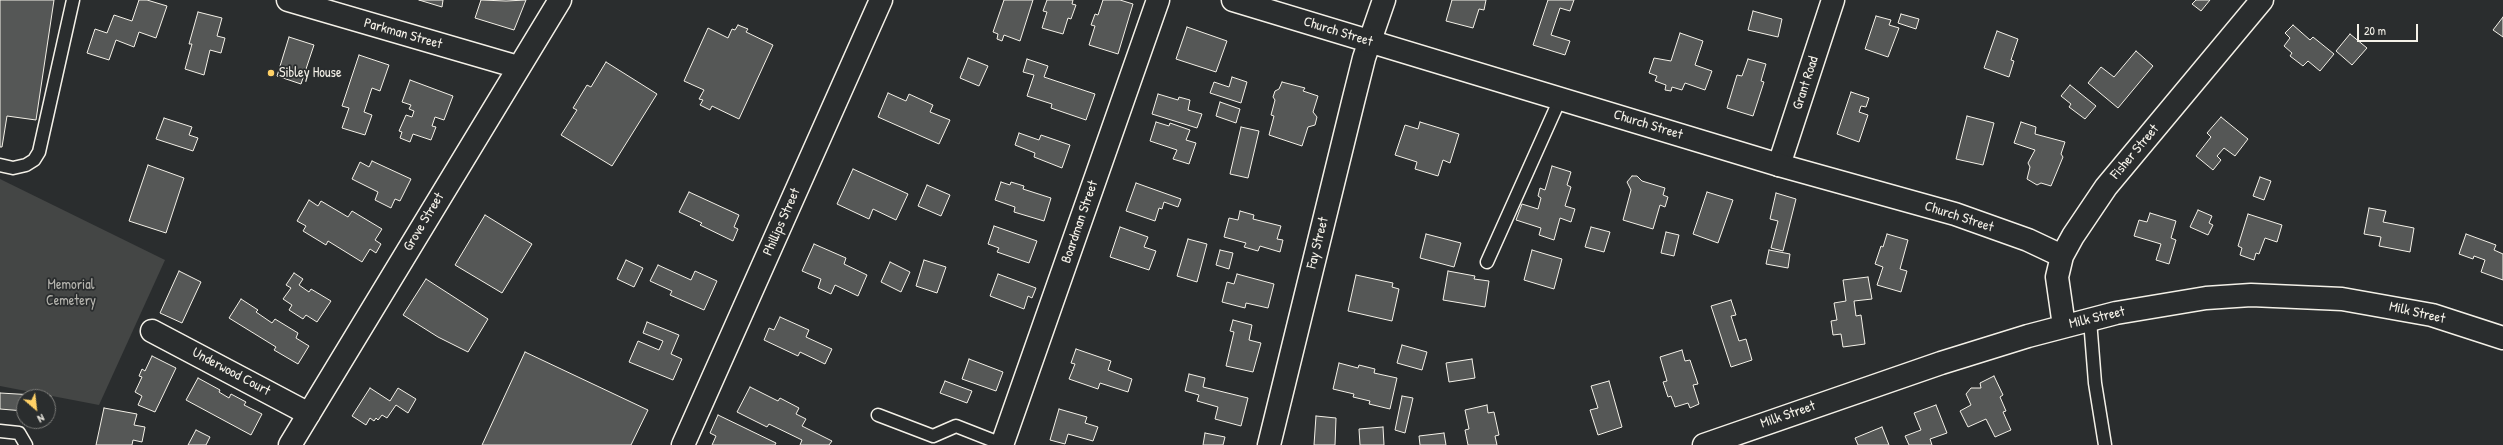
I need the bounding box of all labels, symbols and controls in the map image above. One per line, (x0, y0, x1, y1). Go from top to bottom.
street label: Church Street (1301, 13, 1375, 51)
street label: Parkman Street (362, 15, 444, 53)
scale bar (2359, 16, 2420, 42)
text: 20 m (2364, 22, 2386, 39)
street label: Grant Road (1790, 54, 1822, 112)
place label: Sibley House (279, 65, 342, 81)
marker: Sibley House (266, 68, 276, 78)
street label: Church Street (1611, 106, 1685, 144)
street label: Fisher Street (2107, 121, 2163, 183)
street label: Boardman Street (1058, 179, 1102, 265)
street label: Phillips Street (760, 186, 804, 258)
street label: Grove Street (400, 190, 448, 254)
street label: Church Street (1922, 198, 1996, 236)
street label: Fay Street (1304, 216, 1332, 270)
park label: Memorial Cemetery (46, 277, 96, 310)
street label: Milk Street (2387, 298, 2447, 328)
street label: Milk Street (2067, 303, 2127, 333)
street label: Underwood Court (189, 344, 273, 400)
north arrow (16, 389, 56, 429)
street label: Milk Street (1758, 398, 1818, 432)
text: N (35, 411, 47, 426)

